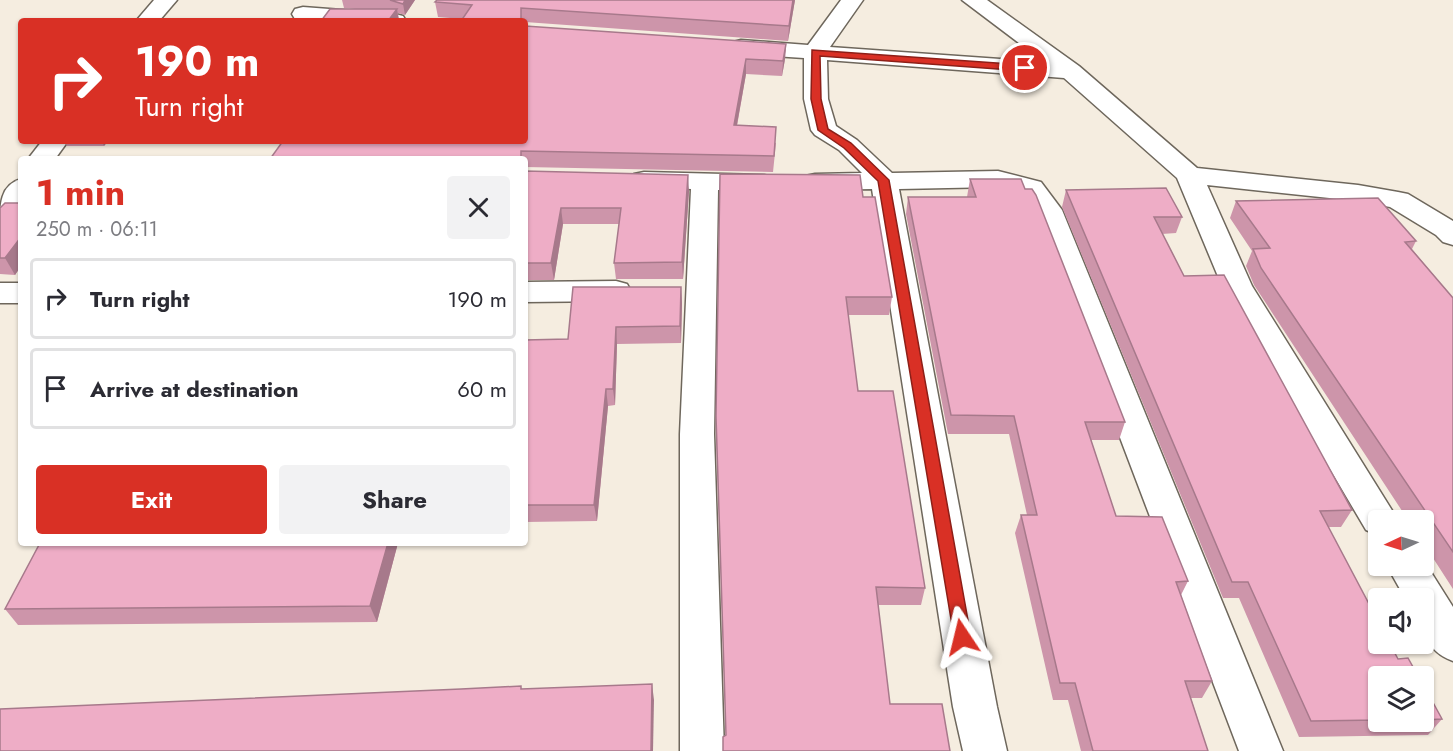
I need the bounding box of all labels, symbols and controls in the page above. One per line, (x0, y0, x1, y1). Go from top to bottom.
text: 190 m (135, 31, 259, 92)
icon: right (36, 42, 114, 120)
pin (999, 42, 1050, 93)
icon: arrive (1008, 51, 1041, 84)
text: Turn right (135, 87, 243, 126)
text: 1 min (36, 166, 125, 218)
button: close (447, 176, 510, 239)
text: 250 m · 06:11 (36, 215, 158, 244)
icon: right (39, 282, 72, 315)
text: Turn right (90, 283, 190, 315)
text: 190 m (447, 283, 507, 315)
icon: arrive (39, 372, 72, 405)
text: Arrive at destination (90, 373, 299, 405)
text: 60 m (457, 373, 507, 405)
button: Exit (36, 465, 267, 534)
button: Share (279, 465, 510, 534)
north arrow (1368, 510, 1434, 576)
map controls (1368, 510, 1434, 732)
button: sound (1368, 588, 1434, 654)
position arrow (930, 605, 994, 669)
button: layers (1368, 666, 1434, 732)

